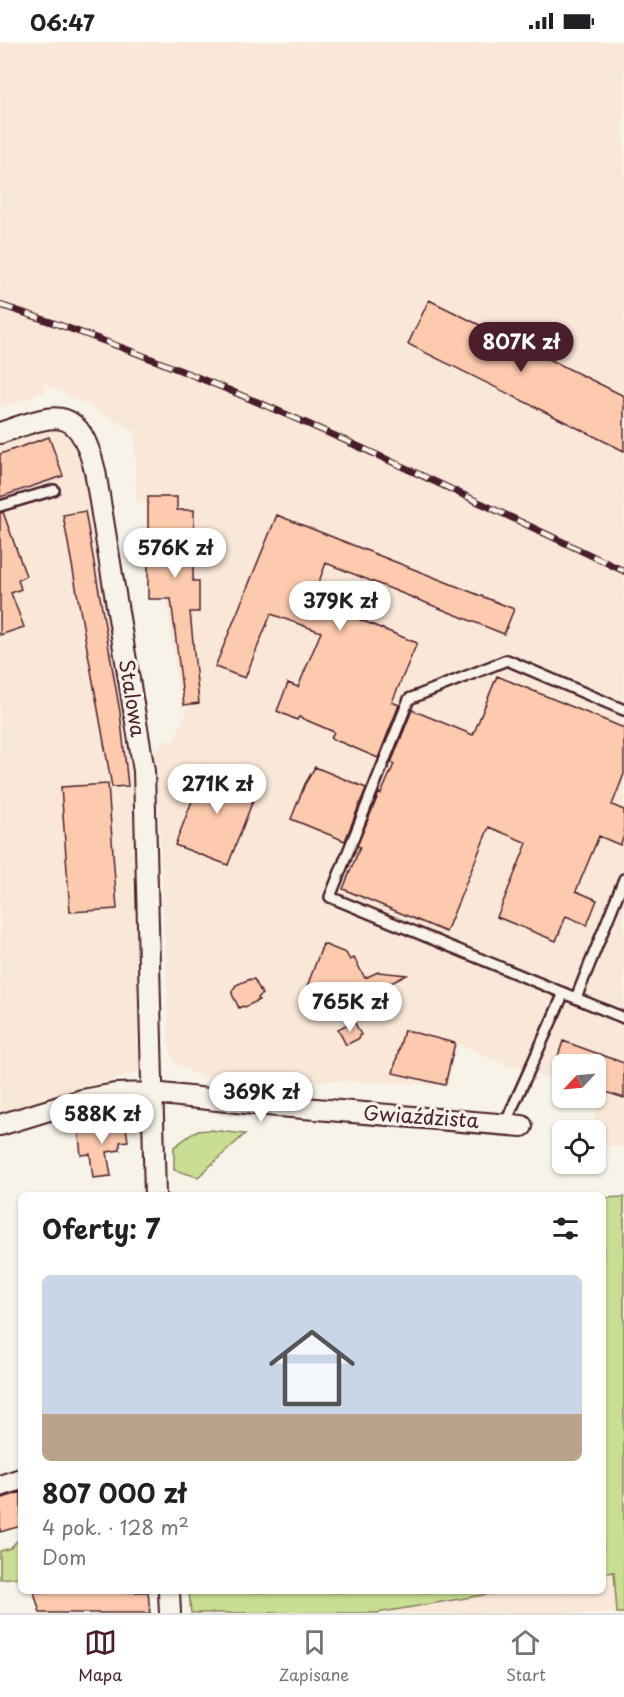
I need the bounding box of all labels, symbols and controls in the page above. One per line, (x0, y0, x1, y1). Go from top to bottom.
text: 06:47 (30, 5, 95, 38)
pin: 807K zł (466, 322, 576, 373)
text: 807K zł (483, 326, 559, 356)
pin: 576K zł (120, 528, 230, 579)
text: 576K zł (137, 532, 213, 562)
pin: 379K zł (285, 581, 395, 632)
text: 379K zł (303, 585, 377, 615)
street label: Stalowa (112, 657, 154, 739)
pin: 271K zł (162, 764, 272, 815)
text: 271K zł (181, 768, 253, 798)
pin: 765K zł (295, 982, 405, 1033)
text: 765K zł (312, 986, 388, 1016)
north arrow (552, 1054, 606, 1108)
map controls (552, 1054, 606, 1174)
pin: 369K zł (206, 1072, 316, 1123)
text: 369K zł (223, 1076, 299, 1106)
pin: 588K zł (47, 1094, 157, 1145)
street label: Gwiaździsta (362, 1097, 481, 1135)
text: 588K zł (64, 1098, 140, 1128)
button: locate (552, 1120, 606, 1174)
text: Oferty: 7 (42, 1209, 160, 1248)
icon: filters (549, 1212, 582, 1245)
icon: home (258, 1314, 366, 1422)
text: 807 000 zł (42, 1473, 186, 1512)
text: 4 pok. · 128 m² (42, 1512, 189, 1542)
text: Dom (42, 1542, 86, 1572)
tab: Mapa (78, 1626, 122, 1686)
tab: Zapisane (279, 1626, 349, 1686)
tab: Start (506, 1626, 546, 1686)

